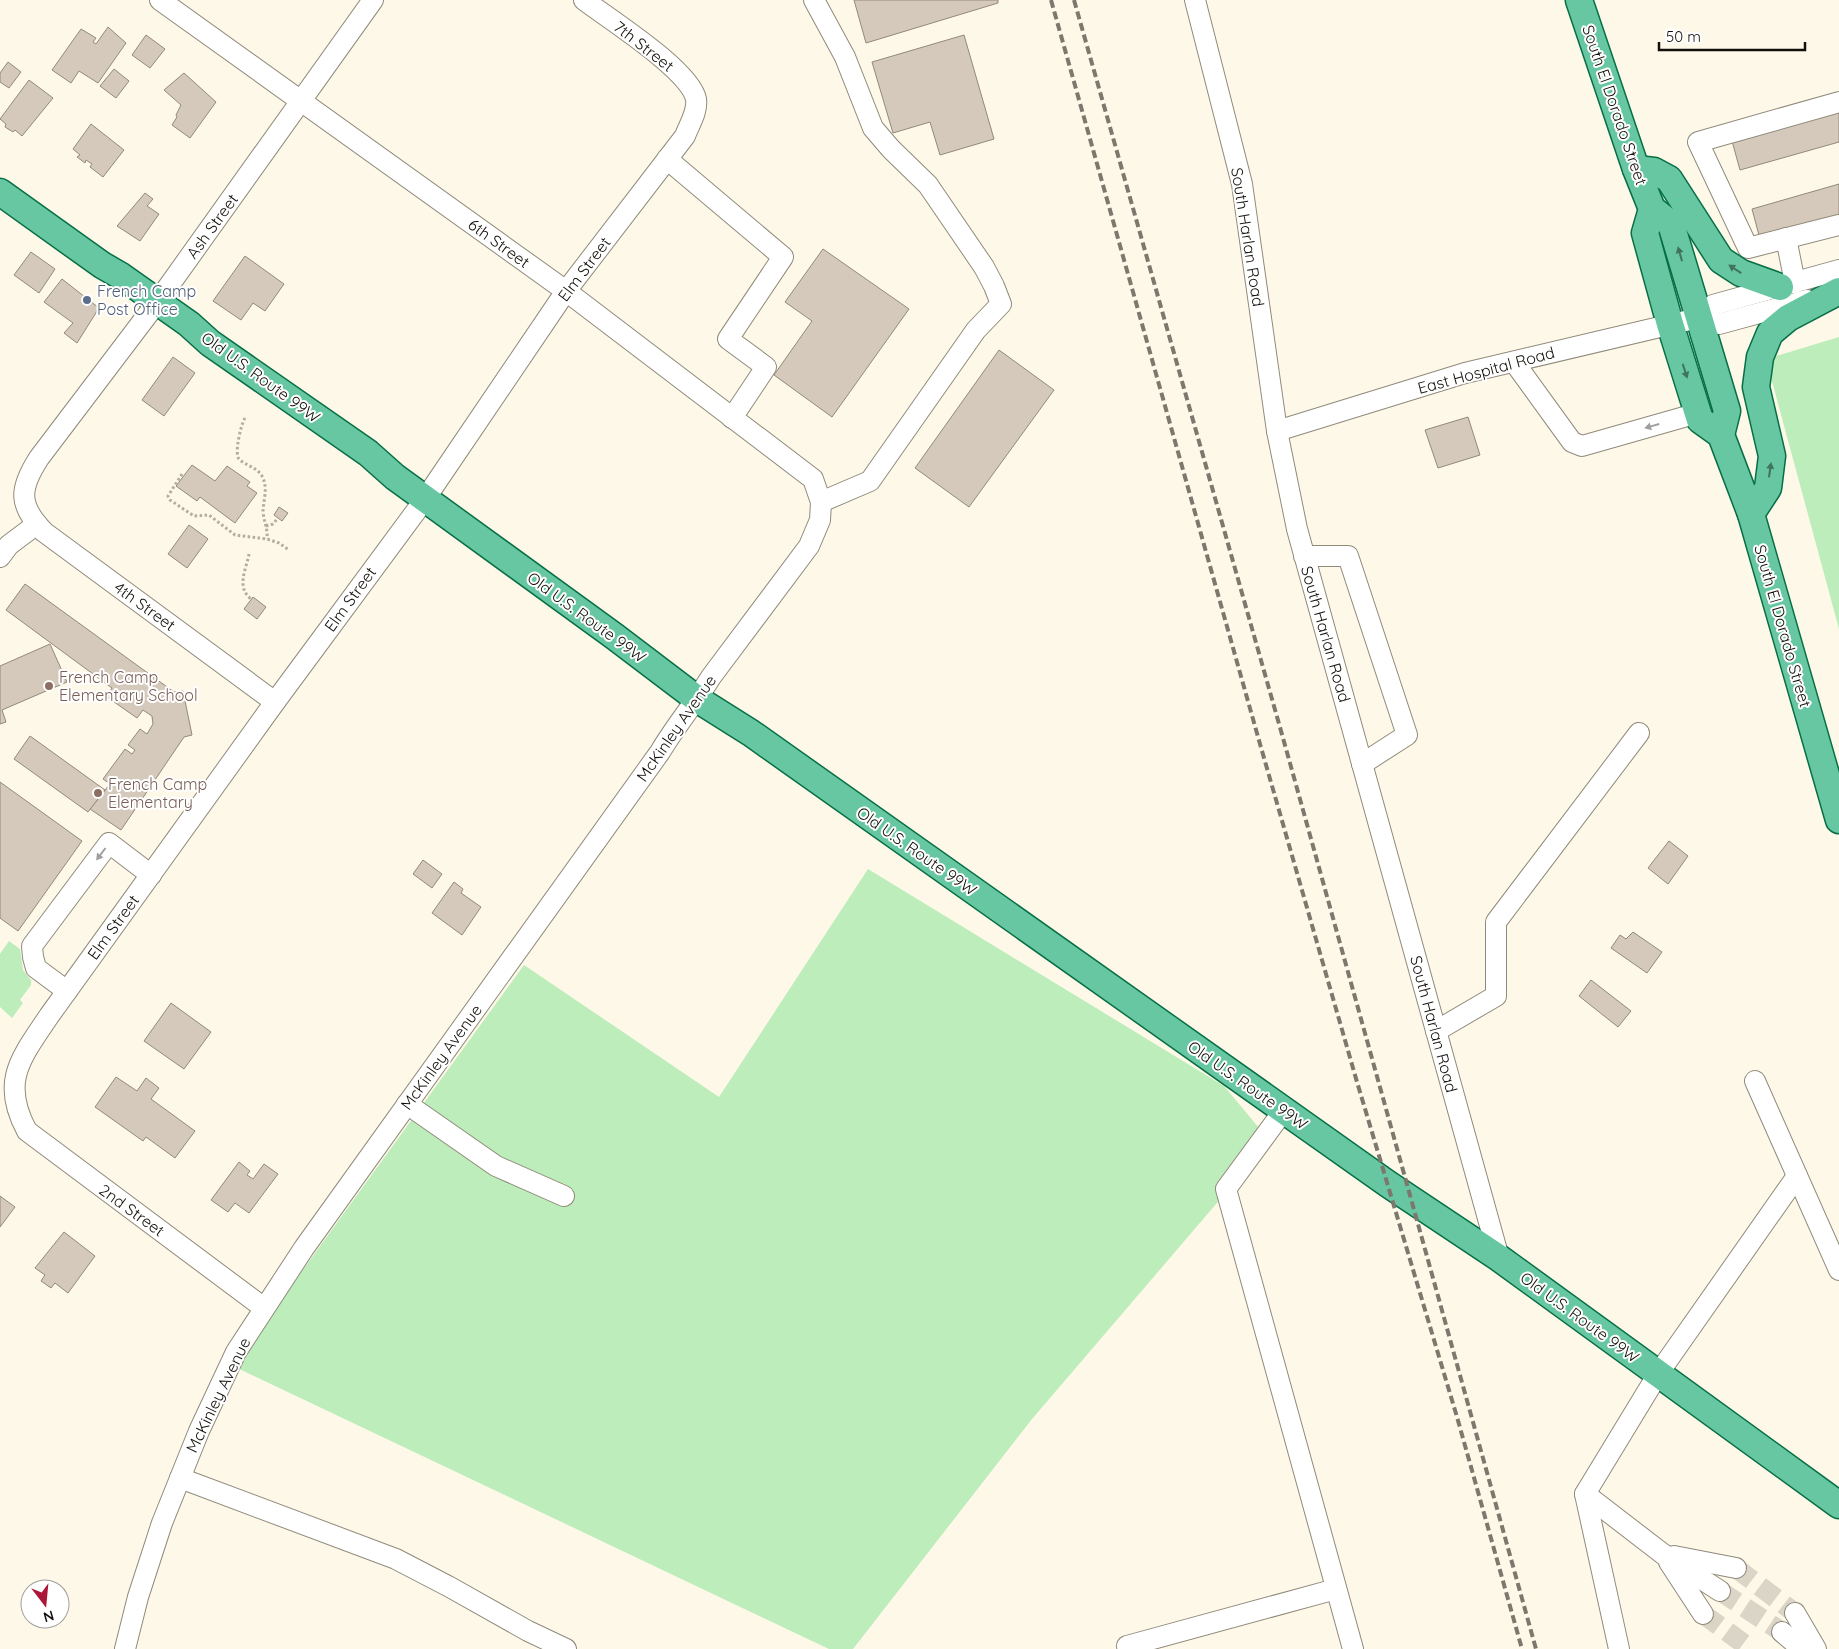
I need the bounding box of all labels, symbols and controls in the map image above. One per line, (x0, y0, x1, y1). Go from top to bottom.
street label: 7th Street (610, 16, 678, 76)
scale bar (1659, 20, 1805, 52)
street label: South El Dorado Street (1578, 22, 1652, 188)
text: 50 m (1666, 27, 1701, 46)
street label: South Harlan Road (1227, 166, 1269, 308)
street label: Ash Street (182, 190, 242, 262)
street label: 6th Street (464, 214, 534, 272)
street label: Elm Street (553, 233, 615, 305)
one-way arrow (1675, 247, 1683, 262)
one-way arrow (1728, 264, 1742, 273)
place label: French Camp Post Office (97, 281, 196, 319)
marker: French Camp Post Office (81, 294, 93, 306)
street label: Old U.S. Route 99W (198, 327, 324, 427)
street label: East Hospital Road (1415, 342, 1557, 398)
one-way arrow (1681, 364, 1689, 379)
one-way arrow (1644, 422, 1659, 430)
one-way arrow (1766, 462, 1774, 478)
street label: South El Dorado Street (1750, 542, 1816, 710)
street label: Elm Street (320, 563, 380, 635)
street label: South Harlan Road (1297, 564, 1355, 704)
street label: Old U.S. Route 99W (524, 567, 650, 667)
street label: 4th Street (110, 577, 180, 635)
place label: French Camp Elementary School (59, 667, 198, 705)
street label: McKinley Avenue (632, 671, 720, 785)
marker: French Camp Elementary School (43, 680, 55, 692)
place label: French Camp Elementary (108, 774, 207, 812)
marker: French Camp Elementary (92, 787, 104, 799)
street label: Old U.S. Route 99W (853, 802, 981, 900)
one-way arrow (95, 847, 106, 860)
street label: Elm Street (83, 891, 143, 963)
street label: South Harlan Road (1406, 953, 1462, 1095)
street label: McKinley Avenue (396, 1000, 486, 1114)
street label: Old U.S. Route 99W (1184, 1036, 1312, 1134)
street label: 2nd Street (95, 1180, 169, 1240)
street label: Old U.S. Route 99W (1517, 1267, 1643, 1367)
street label: McKinley Avenue (181, 1334, 255, 1456)
north arrow (20, 1579, 70, 1629)
text: N (41, 1606, 56, 1627)

